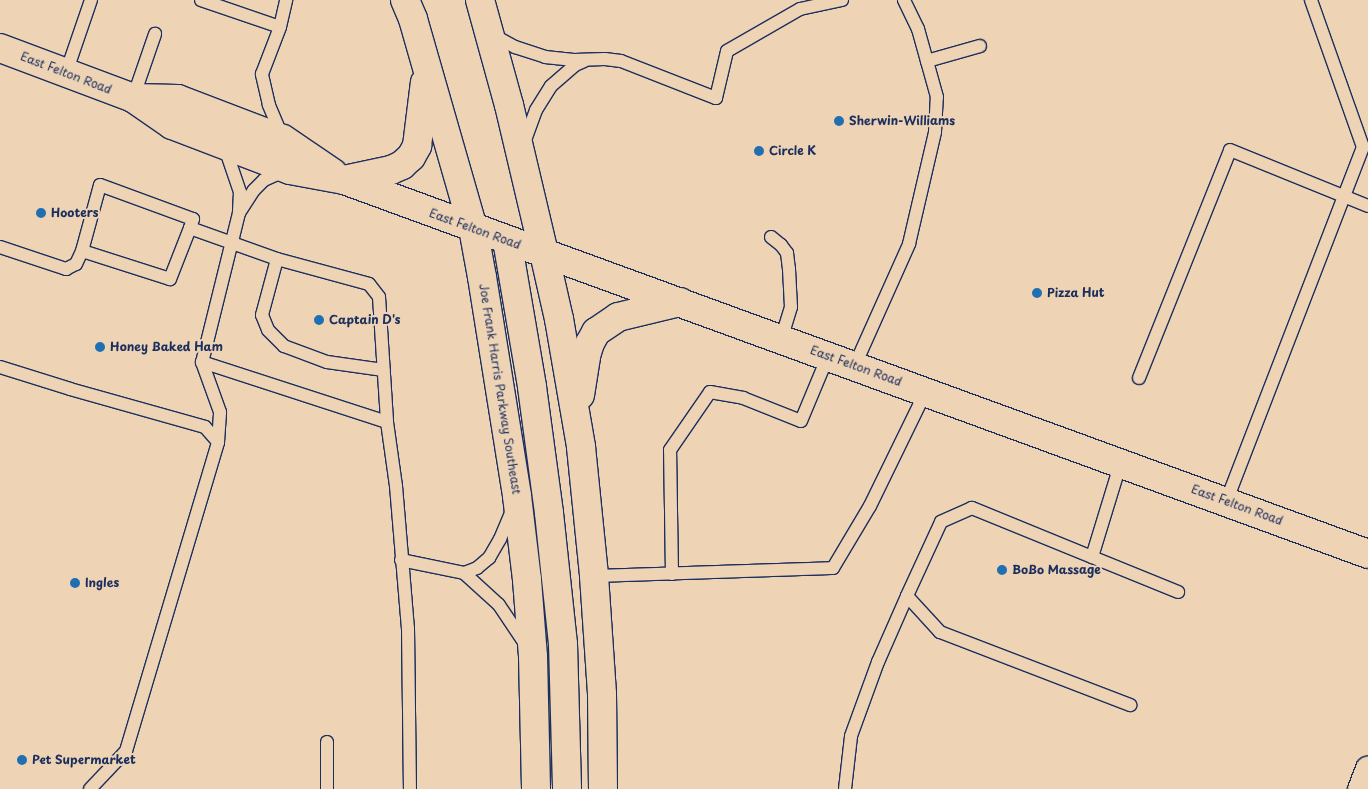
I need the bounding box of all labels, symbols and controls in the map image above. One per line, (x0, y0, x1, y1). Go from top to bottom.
street label: East Felton Road (18, 49, 114, 97)
place label: Sherwin-Williams (849, 114, 955, 128)
marker: Sherwin-Williams (833, 115, 845, 127)
place label: Circle K (769, 144, 817, 158)
marker: Circle K (753, 145, 765, 157)
place label: Hooters (51, 206, 99, 220)
street label: East Felton Road (427, 206, 523, 252)
marker: Hooters (35, 207, 47, 219)
street label: Joe Frank Harris Parkway Southeast (476, 282, 524, 496)
place label: Pizza Hut (1047, 286, 1106, 300)
marker: Pizza Hut (1031, 287, 1043, 299)
place label: Captain D's (329, 313, 400, 327)
marker: Captain D's (313, 314, 325, 326)
place label: Honey Baked Ham (110, 340, 224, 354)
marker: Honey Baked Ham (94, 341, 106, 353)
street label: East Felton Road (808, 343, 904, 389)
street label: East Felton Road (1189, 482, 1285, 528)
place label: BoBo Massage (1012, 563, 1100, 577)
marker: BoBo Massage (996, 564, 1008, 576)
place label: Ingles (85, 576, 119, 590)
marker: Ingles (69, 577, 81, 589)
place label: Pet Supermarket (32, 753, 136, 767)
marker: Pet Supermarket (16, 754, 28, 766)

